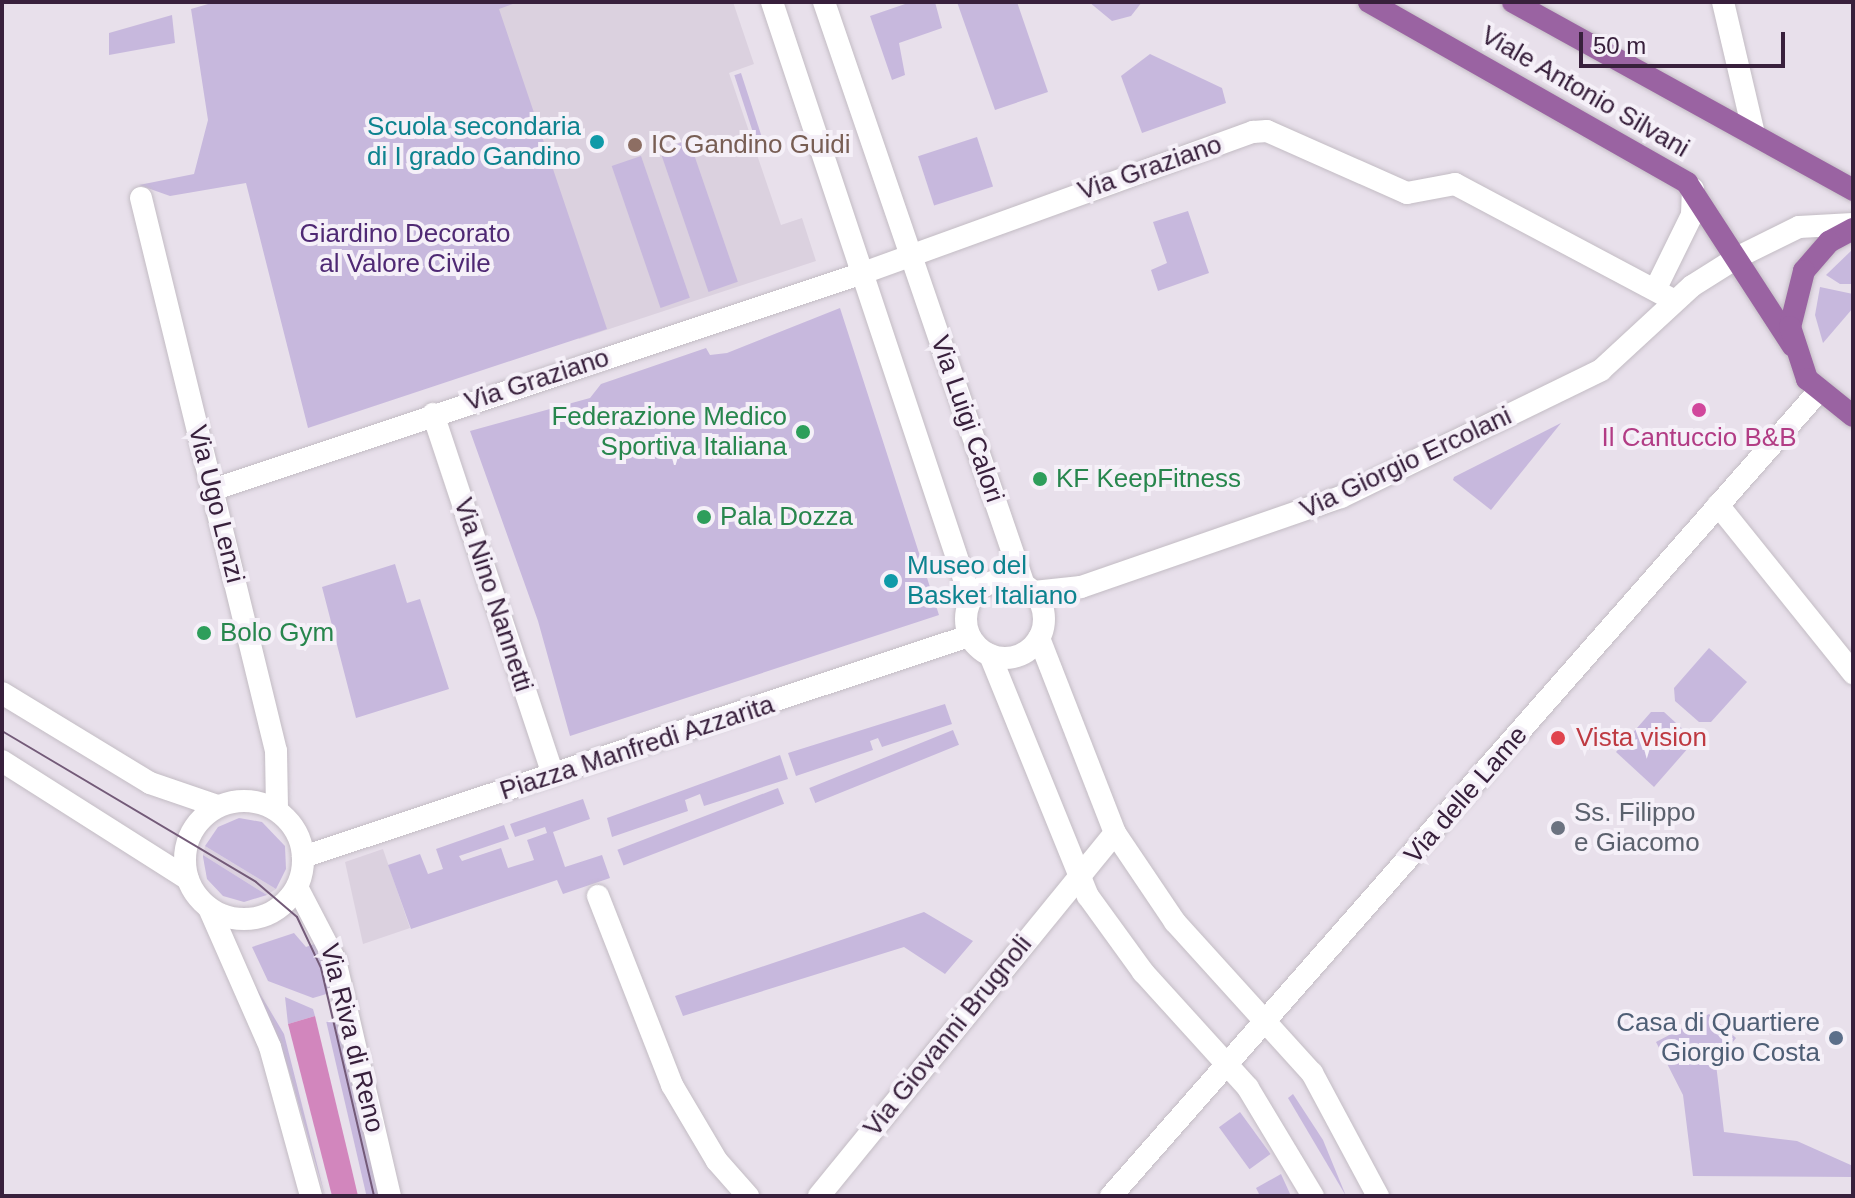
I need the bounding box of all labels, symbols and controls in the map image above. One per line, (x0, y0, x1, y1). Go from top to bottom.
scale bar (1583, 16, 1789, 66)
street label: Viale Antonio Silvani (1475, 19, 1695, 165)
text: 50 m (1593, 32, 1646, 59)
place label: Scuola secondaria di I grado Gandino (367, 111, 581, 172)
place label: IC Gandino Guidi (651, 129, 850, 161)
street label: Via Graziano (1074, 129, 1226, 207)
marker: Scuola secondaria di I grado Gandino (588, 133, 606, 151)
marker: IC Gandino Guidi (626, 136, 644, 154)
park label: Giardino Decorato al Valore Civile (300, 218, 510, 280)
street label: Via Luigi Calori (924, 331, 1010, 507)
street label: Via Graziano (461, 342, 613, 418)
street label: Via Giorgio Ercolani (1295, 400, 1517, 526)
place label: Federazione Medico Sportiva Italiana (551, 401, 787, 462)
marker: Il Cantuccio B&B (1690, 401, 1708, 419)
street label: Via Ugo Lenzi (181, 422, 251, 586)
place label: Il Cantuccio B&B (1601, 422, 1797, 454)
marker: Federazione Medico Sportiva Italiana (794, 423, 812, 441)
place label: KF KeepFitness (1056, 463, 1241, 495)
marker: KF KeepFitness (1031, 470, 1049, 488)
street label: Via Nino Nannetti (447, 494, 539, 696)
place label: Pala Dozza (720, 501, 853, 533)
marker: Pala Dozza (695, 508, 713, 526)
place label: Museo del Basket Italiano (907, 550, 1078, 612)
marker: Museo del Basket Italiano (882, 572, 900, 590)
place label: Bolo Gym (220, 617, 334, 649)
marker: Bolo Gym (195, 624, 213, 642)
street label: Piazza Manfredi Azzarita (495, 689, 779, 807)
street label: Via delle Lame (1398, 720, 1534, 870)
place label: Vista vision (1576, 722, 1707, 754)
marker: Vista vision (1547, 727, 1569, 749)
place label: Ss. Filippo e Giacomo (1574, 797, 1700, 858)
marker: Ss. Filippo e Giacomo (1549, 819, 1567, 837)
street label: Via Giovanni Brugnoli (857, 929, 1039, 1143)
street label: Via Riva di Reno (313, 941, 391, 1135)
place label: Casa di Quartiere Giorgio Costa (1616, 1007, 1820, 1068)
marker: Casa di Quartiere Giorgio Costa (1827, 1029, 1845, 1047)

